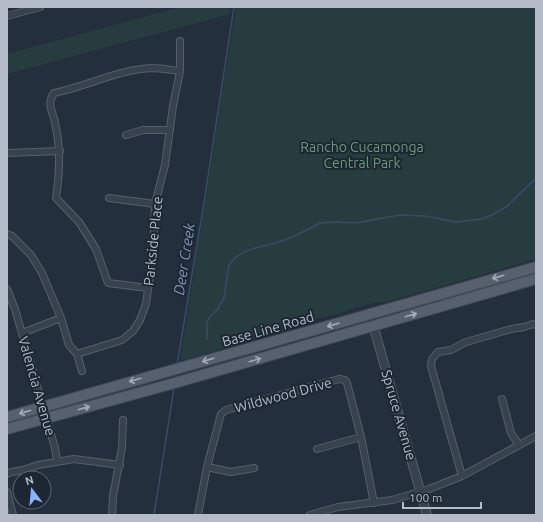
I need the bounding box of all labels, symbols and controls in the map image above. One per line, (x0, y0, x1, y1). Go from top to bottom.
park label: Rancho Cucamonga Central Park (300, 139, 424, 171)
street label: Parkside Place (140, 195, 166, 287)
water label: Deer Creek (170, 221, 198, 296)
one-way arrow (492, 274, 505, 281)
street label: Base Line Road (220, 308, 316, 350)
one-way arrow (404, 311, 417, 318)
one-way arrow (326, 322, 339, 329)
street label: Valencia Avenue (15, 334, 59, 438)
one-way arrow (248, 355, 261, 363)
one-way arrow (201, 357, 214, 364)
street label: Spruce Avenue (378, 368, 420, 462)
street label: Wildwood Drive (233, 374, 333, 416)
one-way arrow (129, 377, 142, 385)
one-way arrow (77, 404, 90, 411)
one-way arrow (19, 409, 32, 416)
north arrow (12, 470, 52, 510)
text: N (24, 473, 35, 487)
scale bar (403, 484, 481, 510)
text: 100 m (409, 491, 442, 504)

